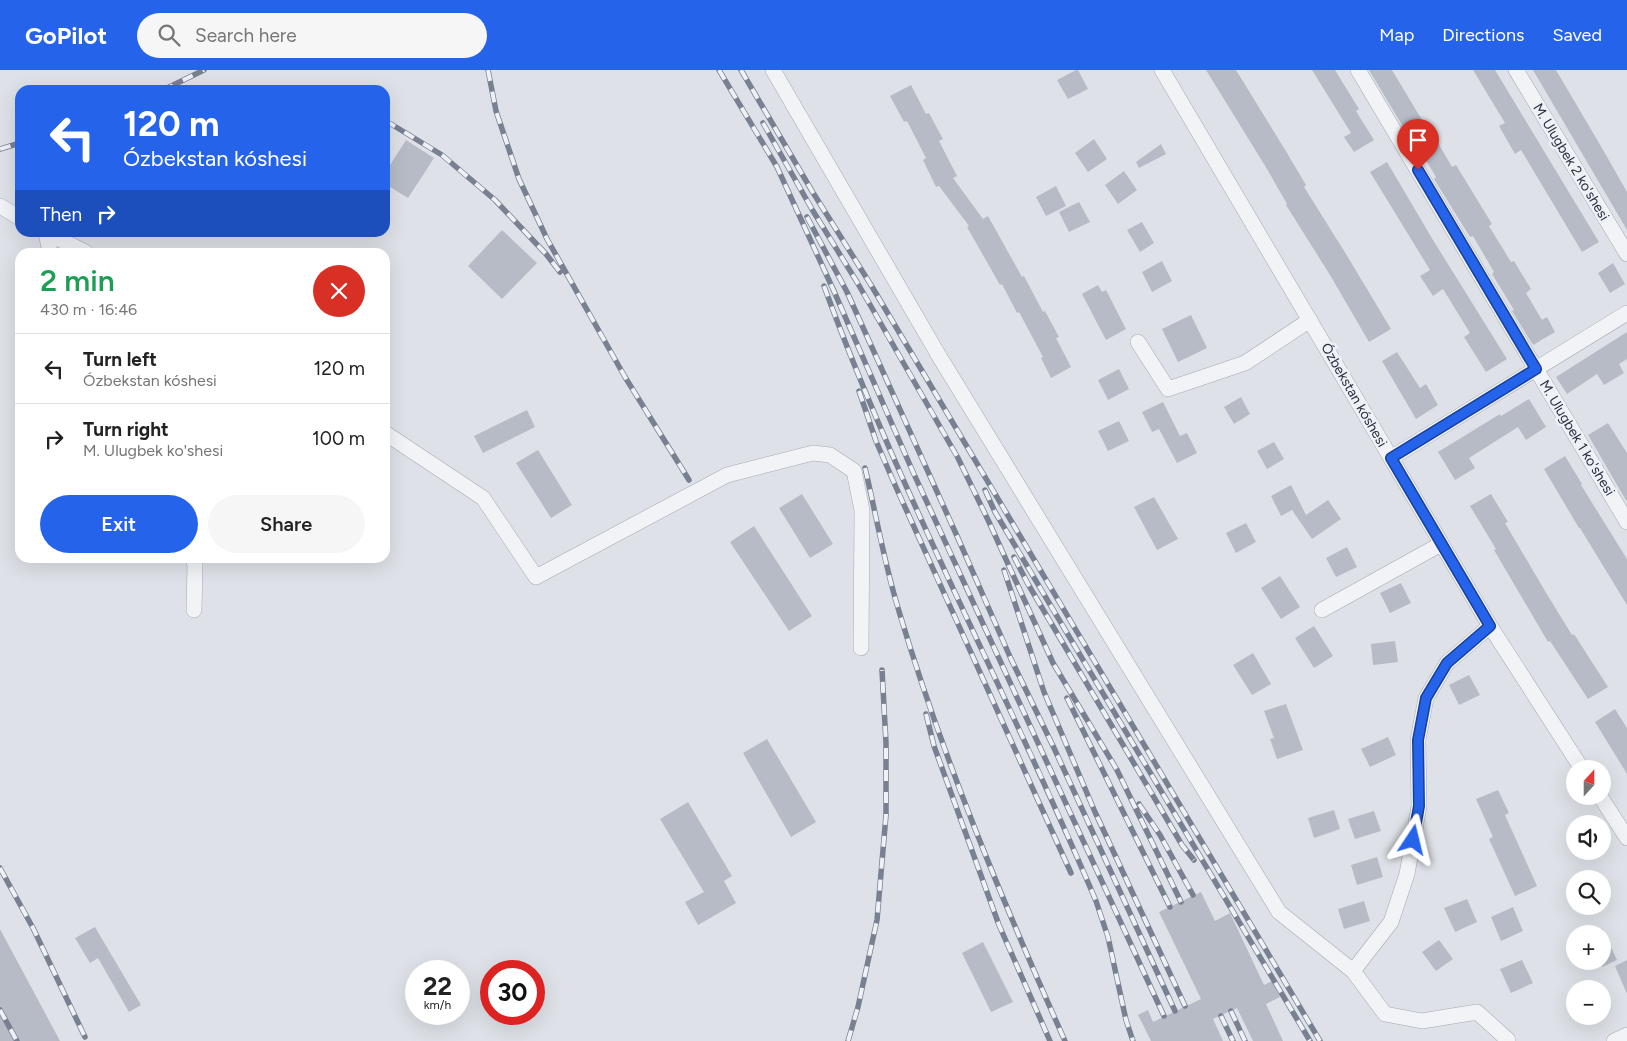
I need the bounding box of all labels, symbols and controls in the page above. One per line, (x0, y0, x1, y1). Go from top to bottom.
search box (137, 13, 487, 58)
text: GoPilot (25, 21, 107, 50)
icon: search (155, 21, 183, 49)
text: Search here (195, 24, 297, 47)
text: Map (1379, 24, 1414, 46)
text: Directions (1442, 24, 1524, 46)
text: Saved (1552, 24, 1602, 46)
street label: M. Ulugbek 2 ko'shesi (1529, 100, 1613, 224)
text: 120 m (123, 103, 220, 145)
icon: left (40, 105, 105, 170)
pin (1397, 119, 1439, 170)
icon: arrive (1404, 126, 1432, 154)
text: Ózbekstan kóshesi (123, 145, 307, 172)
icon: right (92, 200, 120, 228)
text: Then (40, 203, 82, 226)
text: 2 min (40, 262, 115, 299)
button: close (313, 265, 365, 317)
text: 430 m · 16:46 (40, 300, 137, 319)
street label: Ózbekstan kóshesi (1317, 340, 1391, 450)
text: Turn left (83, 348, 157, 371)
icon: left (40, 355, 68, 383)
text: 120 m (313, 357, 365, 380)
text: Ózbekstan kóshesi (83, 371, 217, 390)
street label: M. Ulugbek 1 ko'shesi (1536, 377, 1618, 499)
text: Turn right (83, 418, 169, 441)
icon: right (40, 425, 68, 453)
text: 100 m (312, 427, 365, 450)
text: M. Ulugbek ko'shesi (83, 441, 223, 460)
button: Exit (40, 495, 198, 553)
button: Share (208, 495, 365, 553)
north arrow (1566, 760, 1611, 805)
map controls (1566, 760, 1611, 1025)
position arrow (1386, 813, 1438, 865)
button: sound (1566, 815, 1611, 860)
button: search (1566, 870, 1611, 915)
button: + (1566, 925, 1611, 970)
speed limit sign: 30 (480, 960, 545, 1025)
text: 22 (423, 971, 452, 1001)
button: − (1566, 980, 1611, 1025)
text: km/h (424, 998, 451, 1012)

